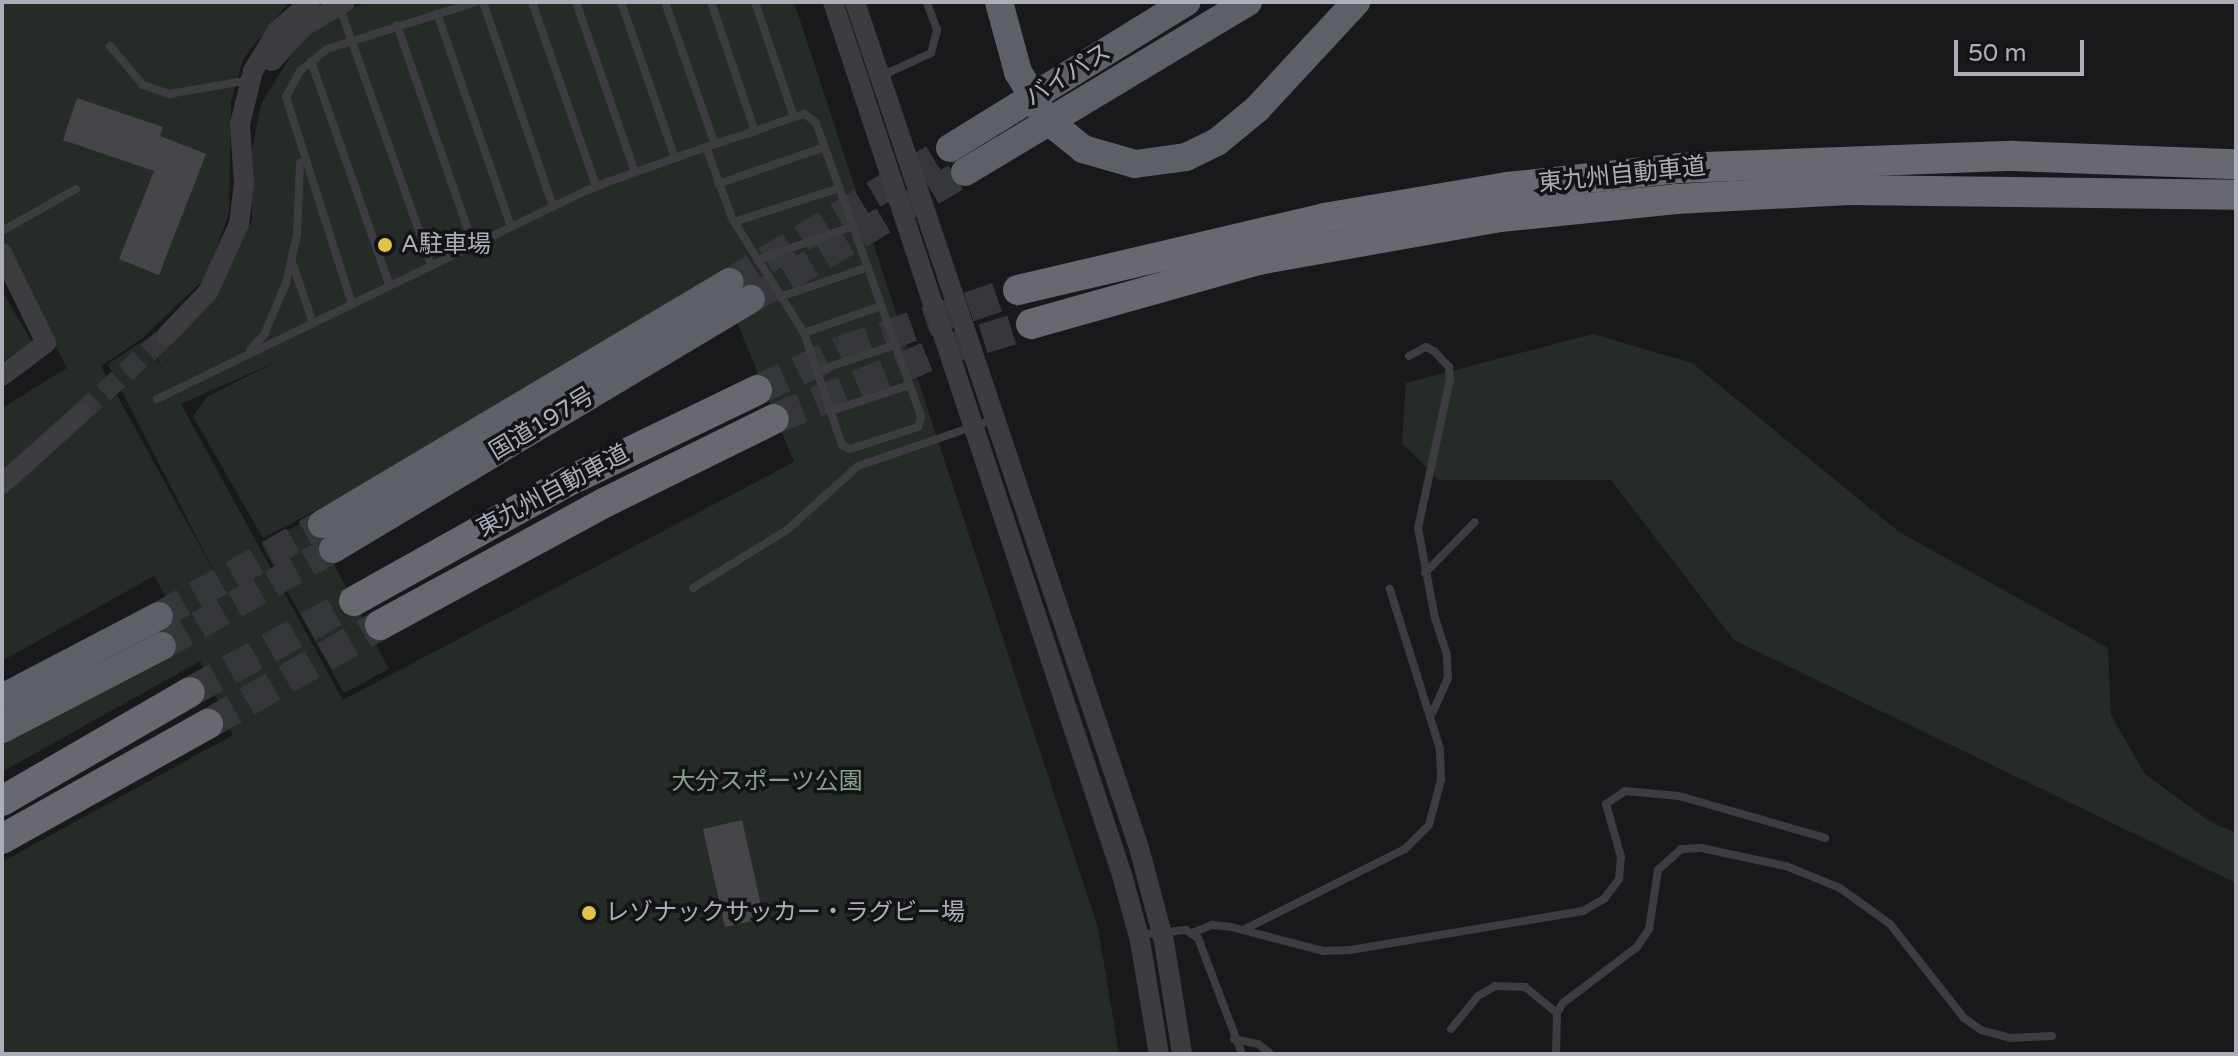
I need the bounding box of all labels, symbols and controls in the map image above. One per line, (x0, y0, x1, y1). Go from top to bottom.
scale bar (1958, 24, 2088, 74)
street label: バイパス (1020, 37, 1116, 113)
text: 50 m (1968, 39, 2026, 68)
street label: 東九州自動車道 (1537, 152, 1707, 198)
place label: A駐車場 (401, 231, 491, 259)
marker: A駐車場 (376, 236, 394, 254)
street label: 国道197号 (484, 381, 600, 467)
street label: 東九州自動車道 (472, 439, 634, 543)
park label: 大分スポーツ公園 (671, 768, 863, 796)
place label: レゾナックサッカー・ラグビー場 (605, 899, 965, 927)
marker: レゾナックサッカー・ラグビー場 (580, 904, 598, 922)

